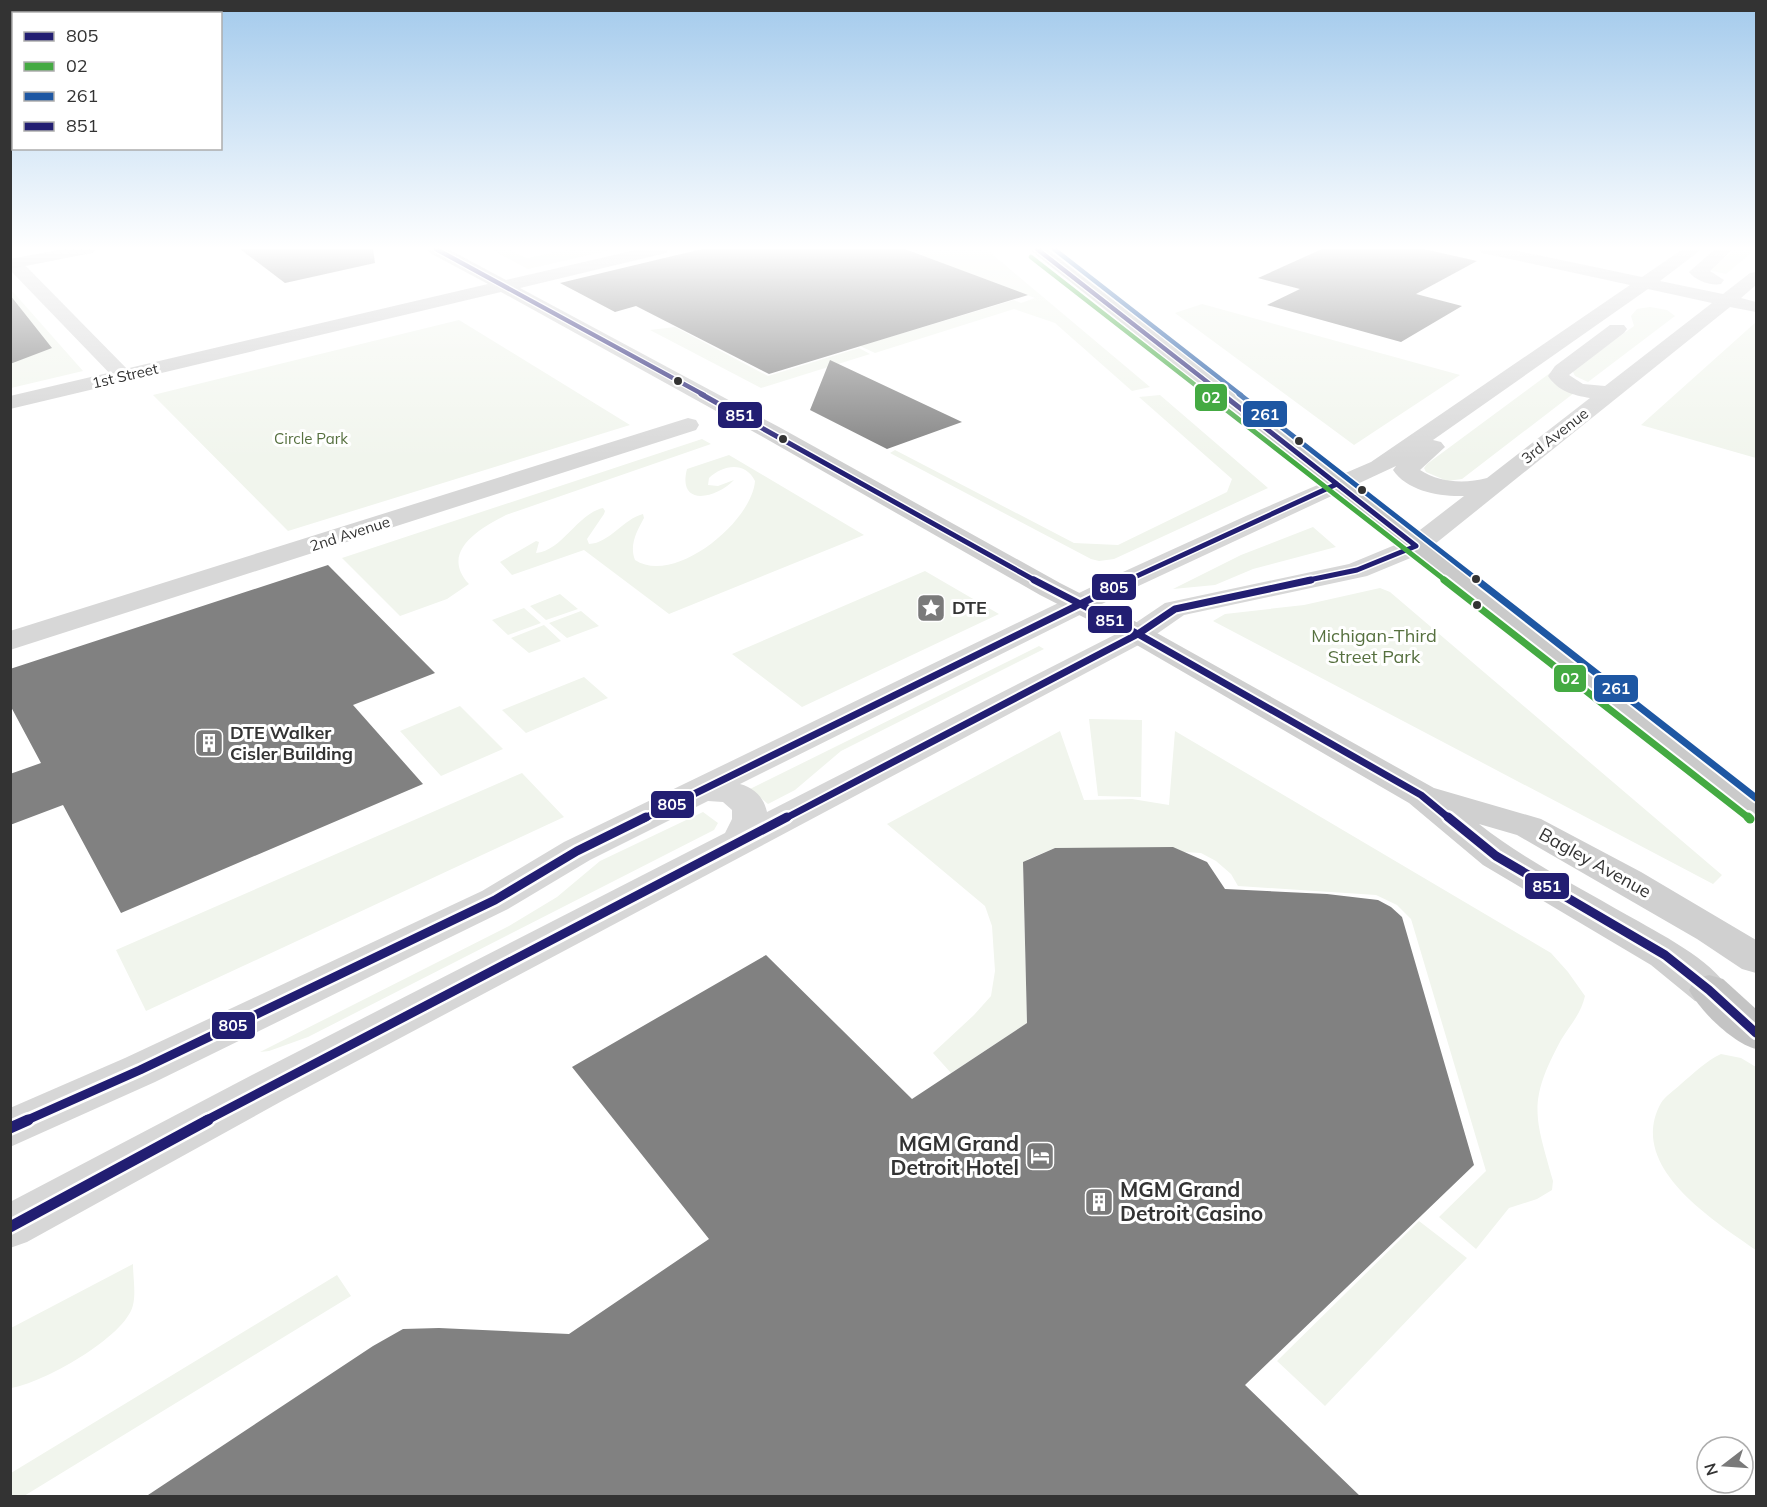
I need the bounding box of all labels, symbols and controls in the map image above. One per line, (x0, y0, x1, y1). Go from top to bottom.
legend (12, 12, 222, 150)
text: 805 (66, 24, 99, 47)
text: 02 (66, 54, 88, 77)
text: 261 (66, 84, 98, 107)
text: 851 (66, 114, 98, 137)
street label: 1st Street (90, 359, 160, 392)
unlabelled marker (672, 375, 684, 387)
line badge: 02 (1194, 383, 1228, 412)
text: 02 (1201, 387, 1221, 407)
line badge: 261 (1242, 400, 1288, 428)
line badge: 851 (717, 401, 763, 429)
text: 261 (1251, 404, 1279, 424)
street label: 3rd Avenue (1518, 404, 1592, 468)
text: 851 (726, 405, 754, 425)
park label: Circle Park (274, 429, 348, 448)
unlabelled marker (777, 433, 789, 445)
unlabelled marker (1293, 435, 1305, 447)
unlabelled marker (1356, 484, 1368, 496)
street label: 2nd Avenue (307, 512, 392, 555)
line badge: 805 (1091, 573, 1137, 601)
unlabelled marker (1470, 573, 1482, 585)
text: 805 (1100, 577, 1129, 597)
place icon: DTE (915, 592, 947, 624)
place label: DTE (952, 596, 987, 619)
unlabelled marker (1471, 599, 1483, 611)
line badge: 851 (1087, 605, 1133, 634)
text: 851 (1096, 610, 1124, 630)
park label: Michigan-Third Street Park (1311, 624, 1437, 668)
line badge: 02 (1553, 664, 1587, 693)
text: 02 (1560, 668, 1580, 688)
line badge: 261 (1593, 674, 1639, 703)
text: 261 (1602, 678, 1630, 698)
place label: DTE Walker Cisler Building (230, 721, 353, 765)
building icon: DTE Walker Cisler Building (193, 727, 225, 759)
line badge: 805 (650, 790, 695, 819)
text: 805 (658, 794, 687, 814)
street label: Bagley Avenue (1535, 822, 1655, 903)
line badge: 851 (1524, 872, 1570, 900)
text: 851 (1533, 876, 1561, 896)
line badge: 805 (211, 1011, 256, 1040)
text: 805 (219, 1015, 248, 1035)
place label: MGM Grand Detroit Hotel (890, 1130, 1019, 1180)
hotel icon: MGM Grand Detroit Hotel (1024, 1140, 1056, 1172)
place label: MGM Grand Detroit Casino (1120, 1176, 1263, 1226)
building icon: MGM Grand Detroit Casino (1083, 1186, 1115, 1218)
north arrow (1695, 1435, 1755, 1495)
text: N (1699, 1461, 1722, 1478)

